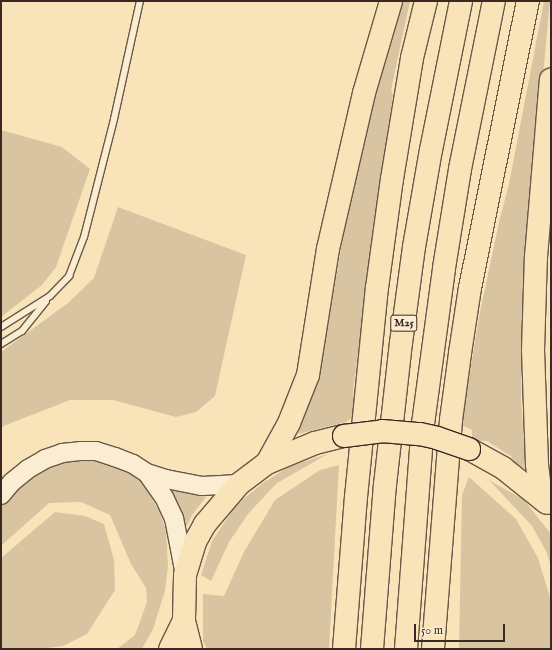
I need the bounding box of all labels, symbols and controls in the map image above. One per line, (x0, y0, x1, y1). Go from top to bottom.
road number: M25 (390, 314, 418, 332)
scale bar (416, 616, 507, 642)
text: 50 m (421, 623, 443, 638)

